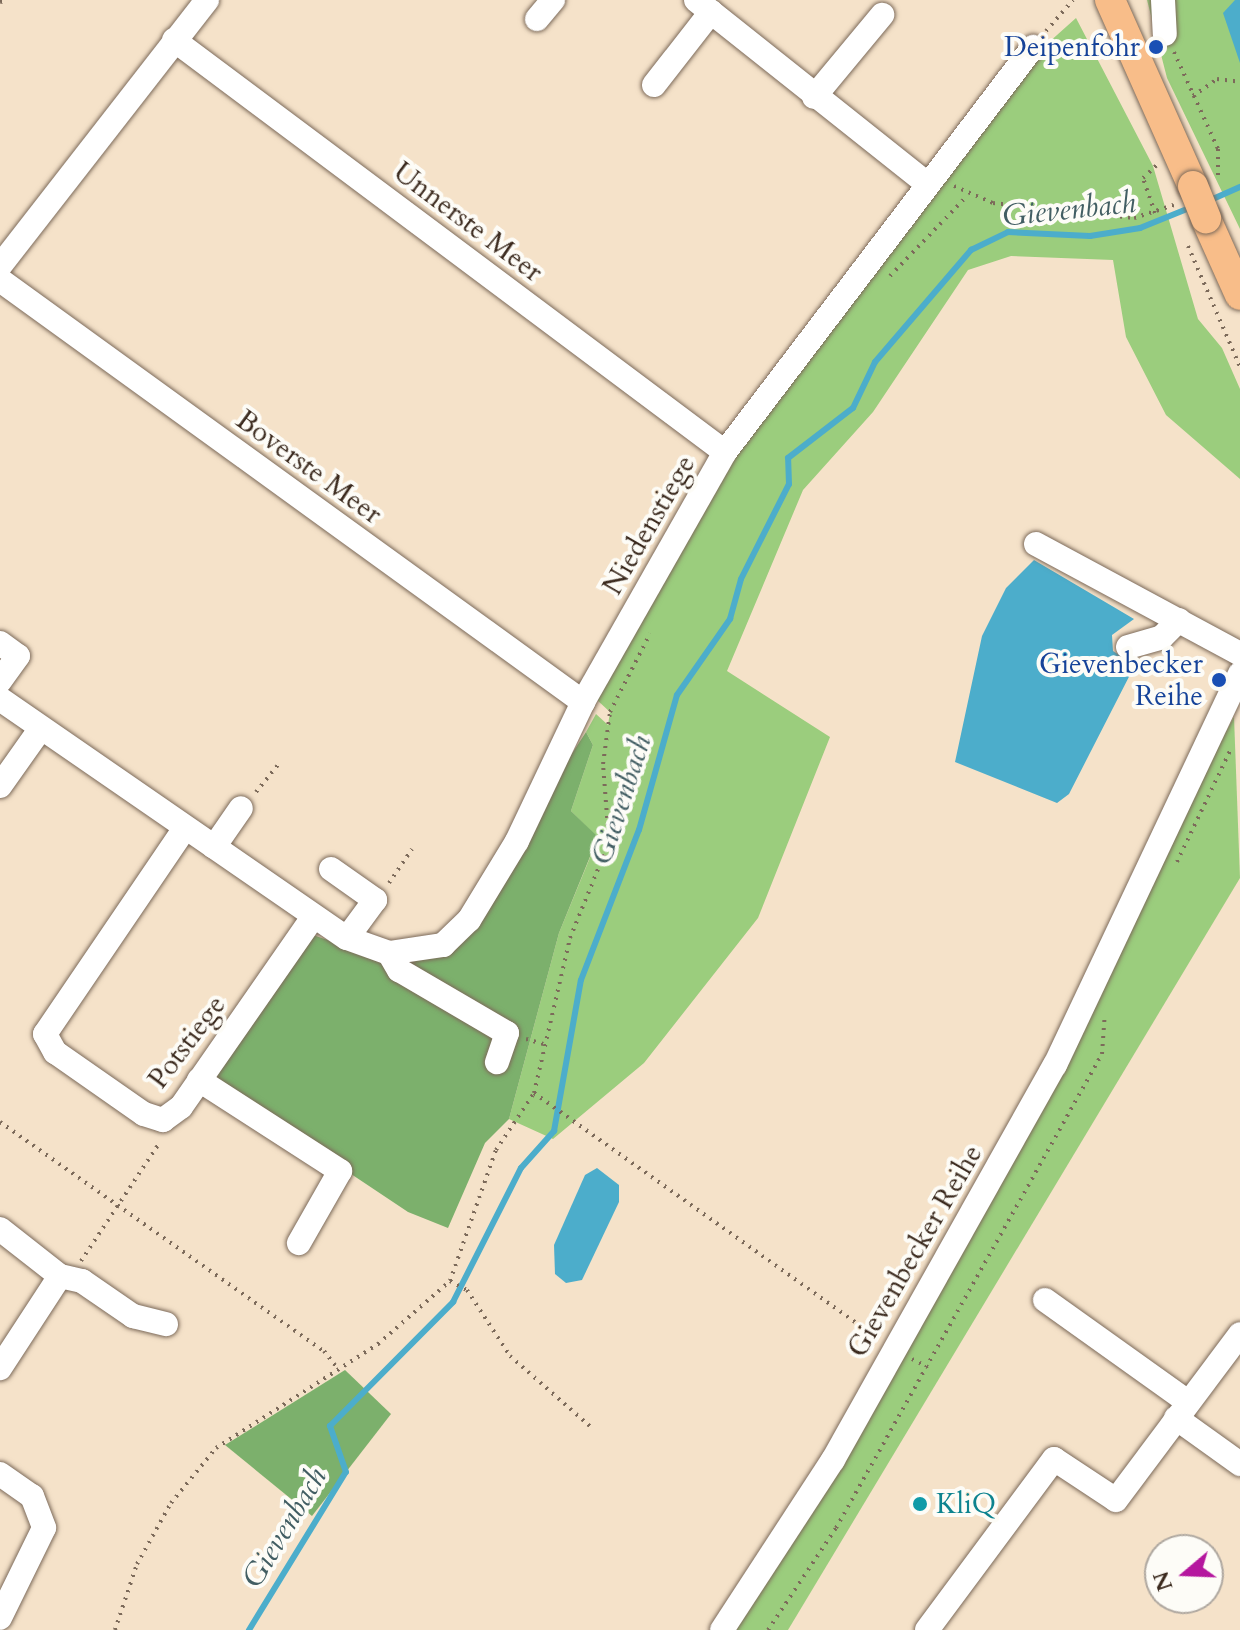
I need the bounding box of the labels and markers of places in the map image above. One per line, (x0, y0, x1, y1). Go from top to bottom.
place label: Deipenfohr (1004, 30, 1140, 64)
marker: Deipenfohr (1147, 38, 1165, 56)
place label: Gievenbecker Reihe (1039, 647, 1203, 713)
marker: Gievenbecker Reihe (1210, 671, 1228, 689)
place label: KliQ (936, 1487, 996, 1521)
marker: KliQ (911, 1495, 929, 1513)

